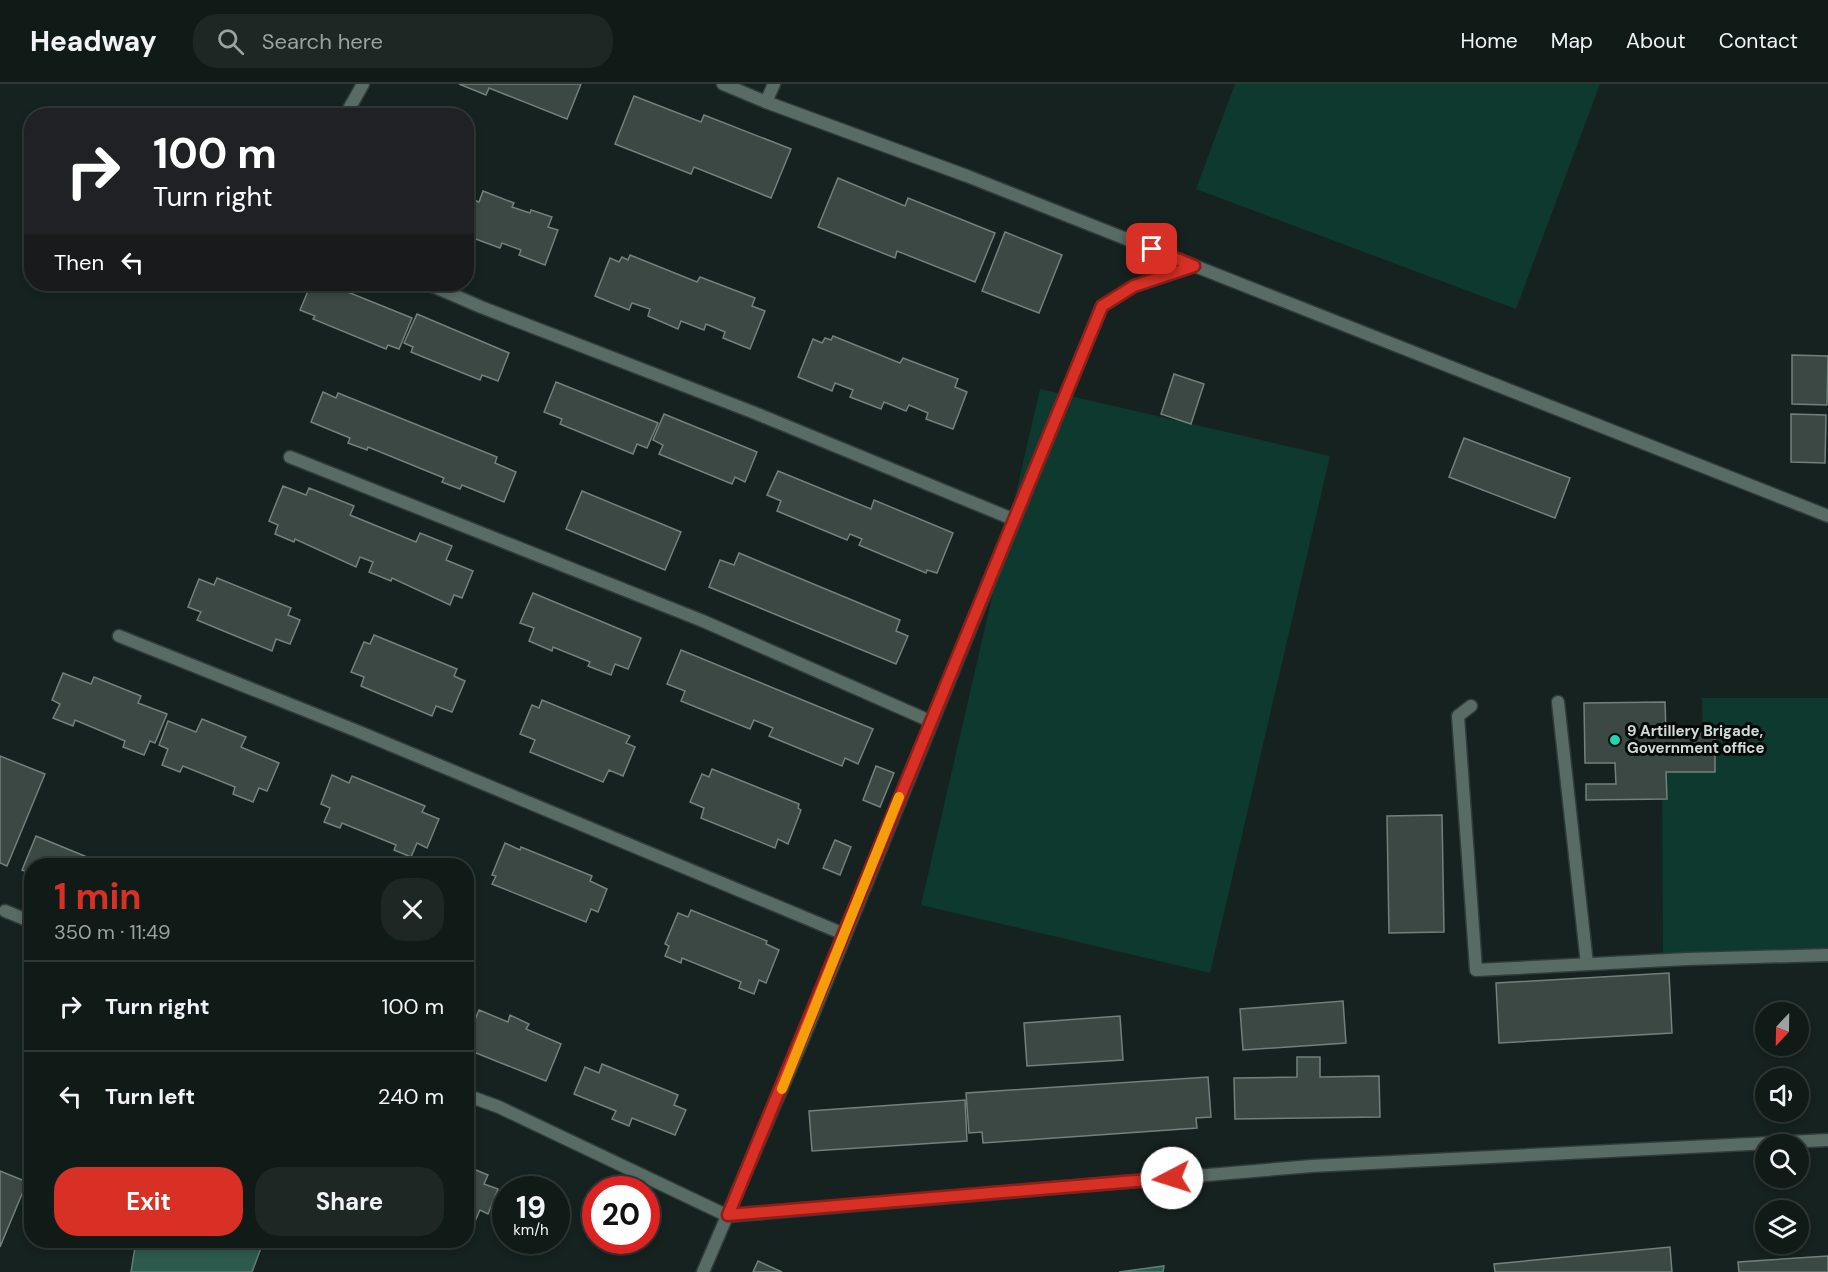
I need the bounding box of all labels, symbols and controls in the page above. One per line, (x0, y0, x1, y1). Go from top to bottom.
search box (193, 14, 613, 68)
text: Headway (30, 23, 157, 60)
icon: search (214, 25, 247, 58)
text: Search here (262, 27, 383, 56)
text: Home (1460, 27, 1518, 55)
text: Map (1551, 27, 1593, 55)
text: About (1626, 27, 1686, 55)
text: Contact (1719, 27, 1798, 55)
text: 100 m (153, 126, 277, 181)
icon: right (54, 132, 132, 210)
text: Turn right (153, 179, 273, 214)
pin (1126, 223, 1177, 274)
icon: arrive (1135, 232, 1168, 265)
icon: left (116, 246, 149, 279)
text: Then (54, 248, 104, 277)
place label: 9 Artillery Brigade, Government office (1627, 721, 1764, 758)
marker: 9 Artillery Brigade, Government office (1608, 733, 1622, 747)
text: 1 min (54, 873, 142, 920)
button: close (381, 878, 444, 941)
text: 350 m · 11:49 (54, 919, 171, 945)
icon: right (54, 990, 87, 1023)
text: Turn right (105, 992, 210, 1021)
text: 100 m (382, 992, 444, 1021)
north arrow (1755, 1002, 1809, 1056)
map controls (1755, 1002, 1809, 1254)
button: sound (1755, 1068, 1809, 1122)
icon: left (54, 1080, 87, 1113)
text: Turn left (105, 1082, 195, 1111)
text: 240 m (378, 1082, 444, 1111)
button: search (1755, 1134, 1809, 1188)
position arrow (1140, 1146, 1204, 1210)
button: Exit (54, 1167, 243, 1236)
button: Share (255, 1167, 444, 1236)
speed limit sign: 20 (582, 1176, 660, 1254)
text: 19 (516, 1188, 546, 1227)
button: layers (1755, 1200, 1809, 1254)
text: km/h (513, 1220, 549, 1240)

